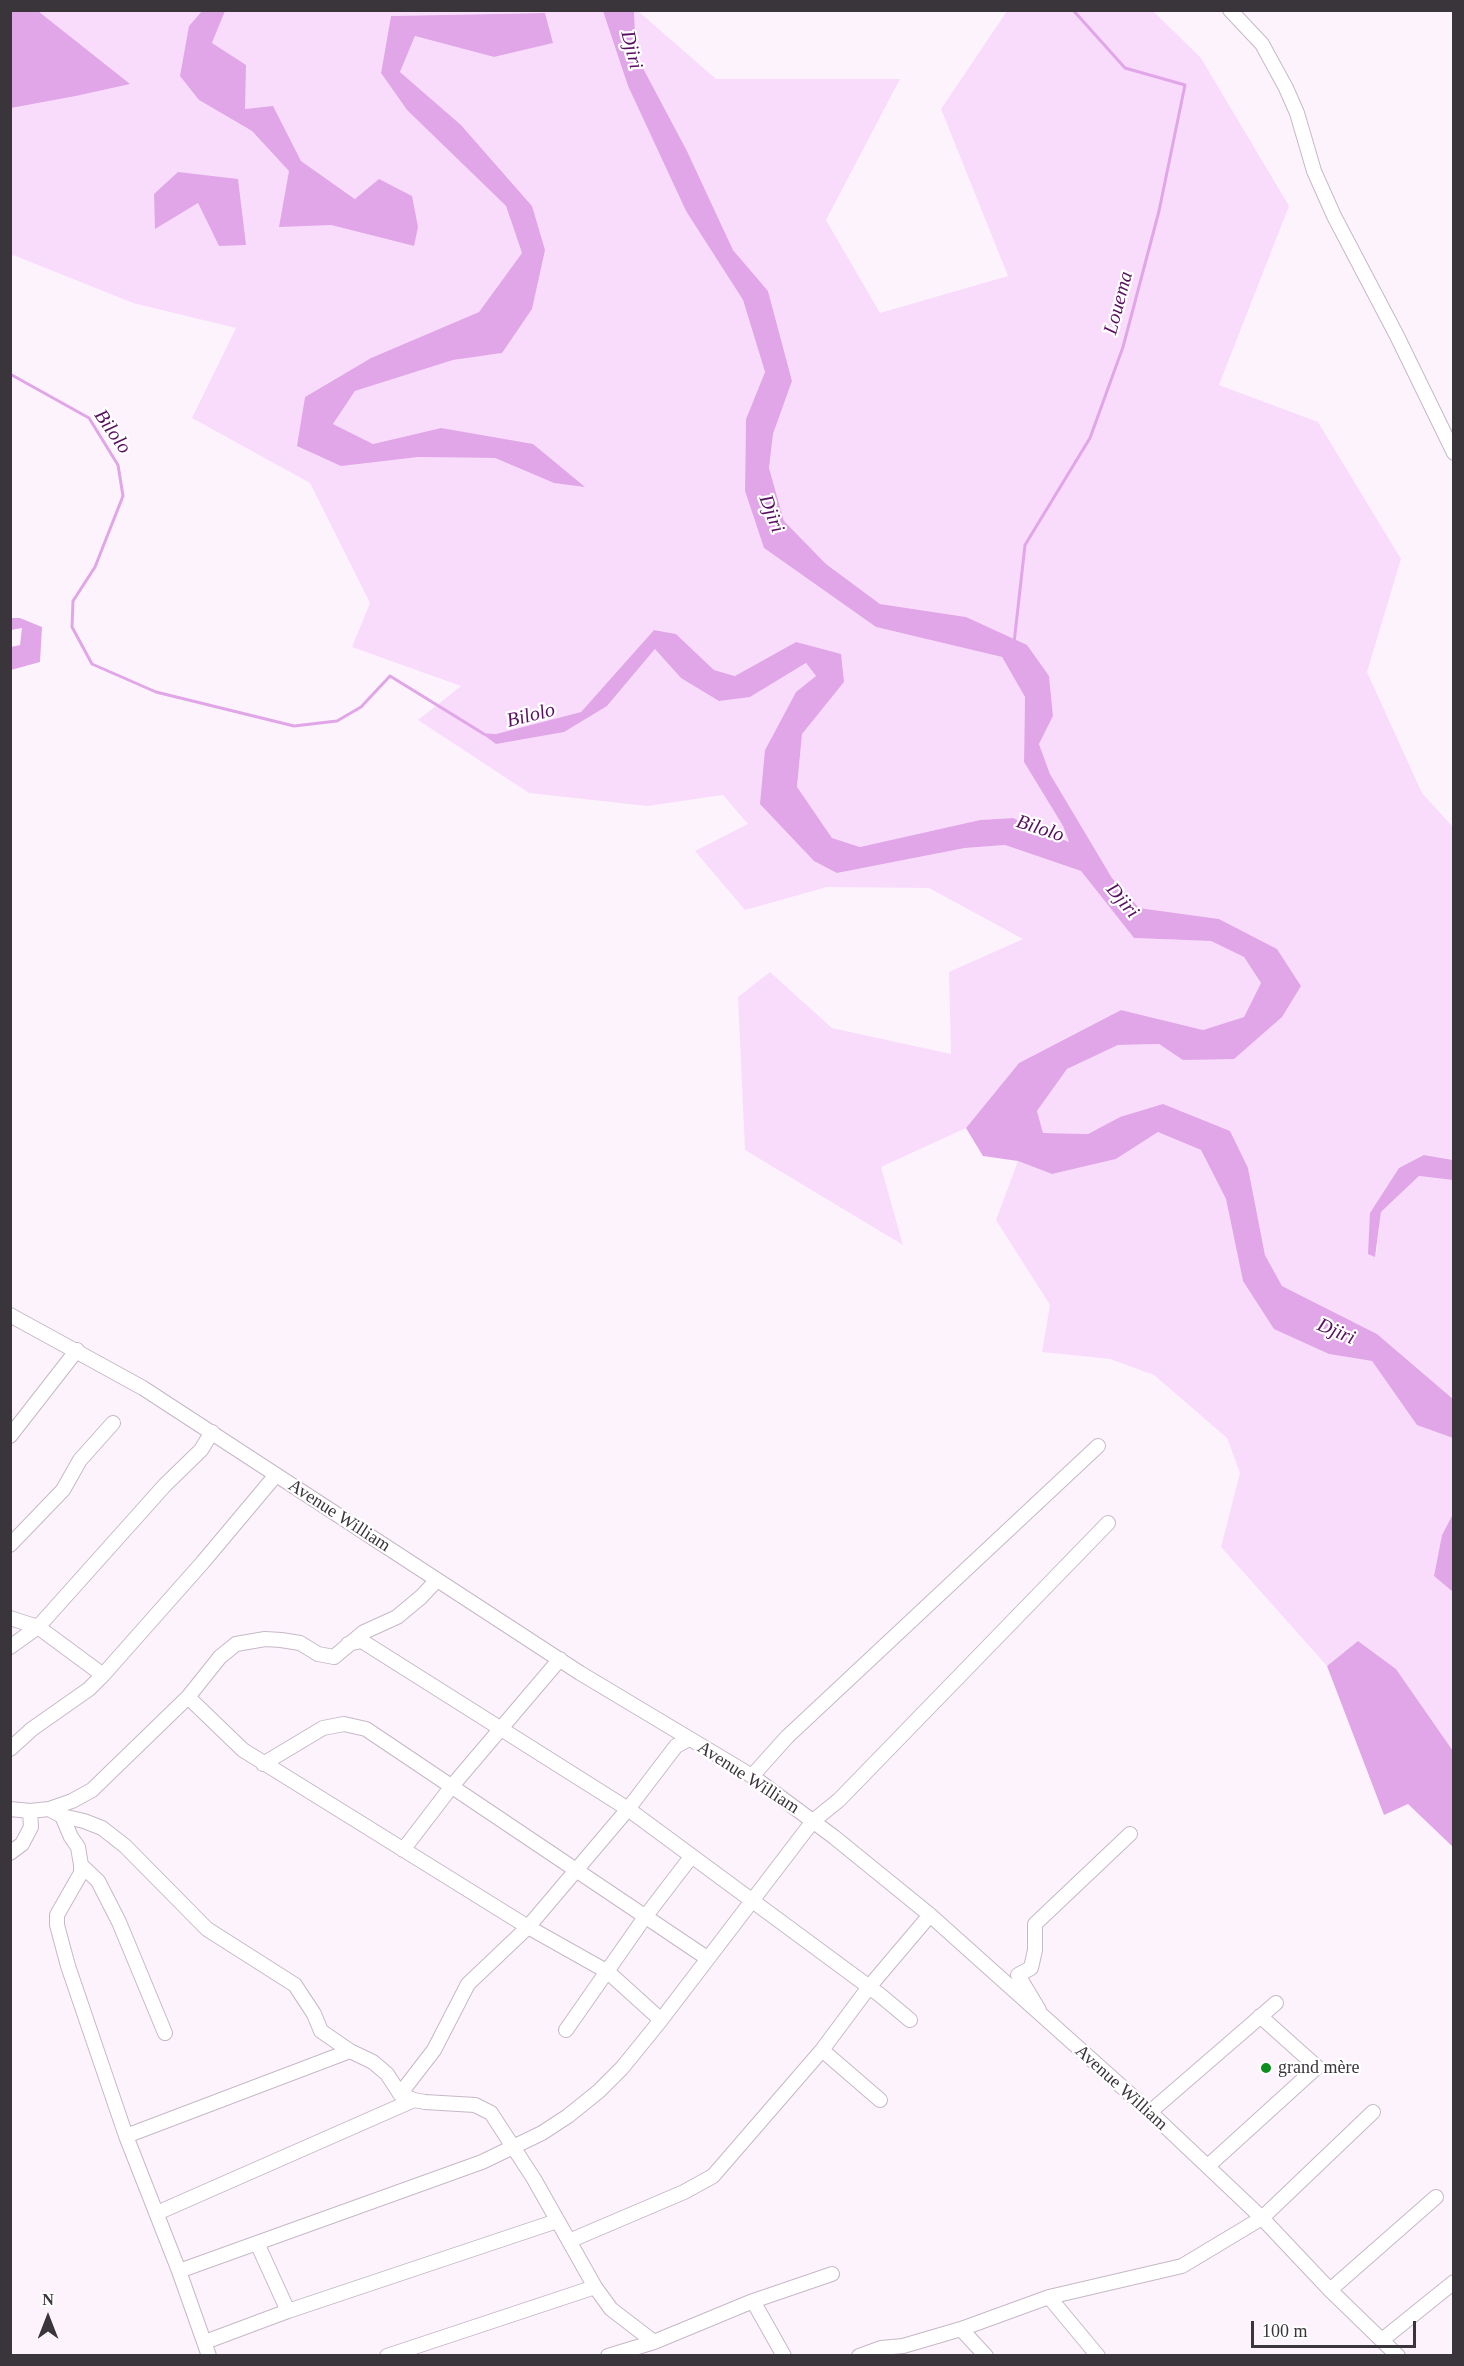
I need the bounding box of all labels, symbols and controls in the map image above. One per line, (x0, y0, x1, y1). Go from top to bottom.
water label: Djiri (615, 28, 647, 72)
water label: Louema (1099, 269, 1139, 337)
water label: Bilolo (88, 405, 136, 459)
water label: Djiri (753, 492, 789, 536)
water label: Bilolo (504, 698, 558, 734)
water label: Bilolo (1013, 810, 1067, 848)
water label: Djiri (1100, 878, 1144, 924)
water label: Djiri (1313, 1313, 1359, 1351)
street label: Avenue William (284, 1475, 394, 1557)
street label: Avenue William (693, 1737, 803, 1819)
street label: Avenue William (1070, 2041, 1172, 2135)
place label: grand mère (1278, 2057, 1359, 2079)
marker: grand mère (1259, 2061, 1273, 2075)
north arrow (18, 2288, 78, 2348)
text: N (42, 2291, 54, 2308)
scale bar (1254, 2309, 1419, 2347)
text: 100 m (1262, 2321, 1308, 2341)

